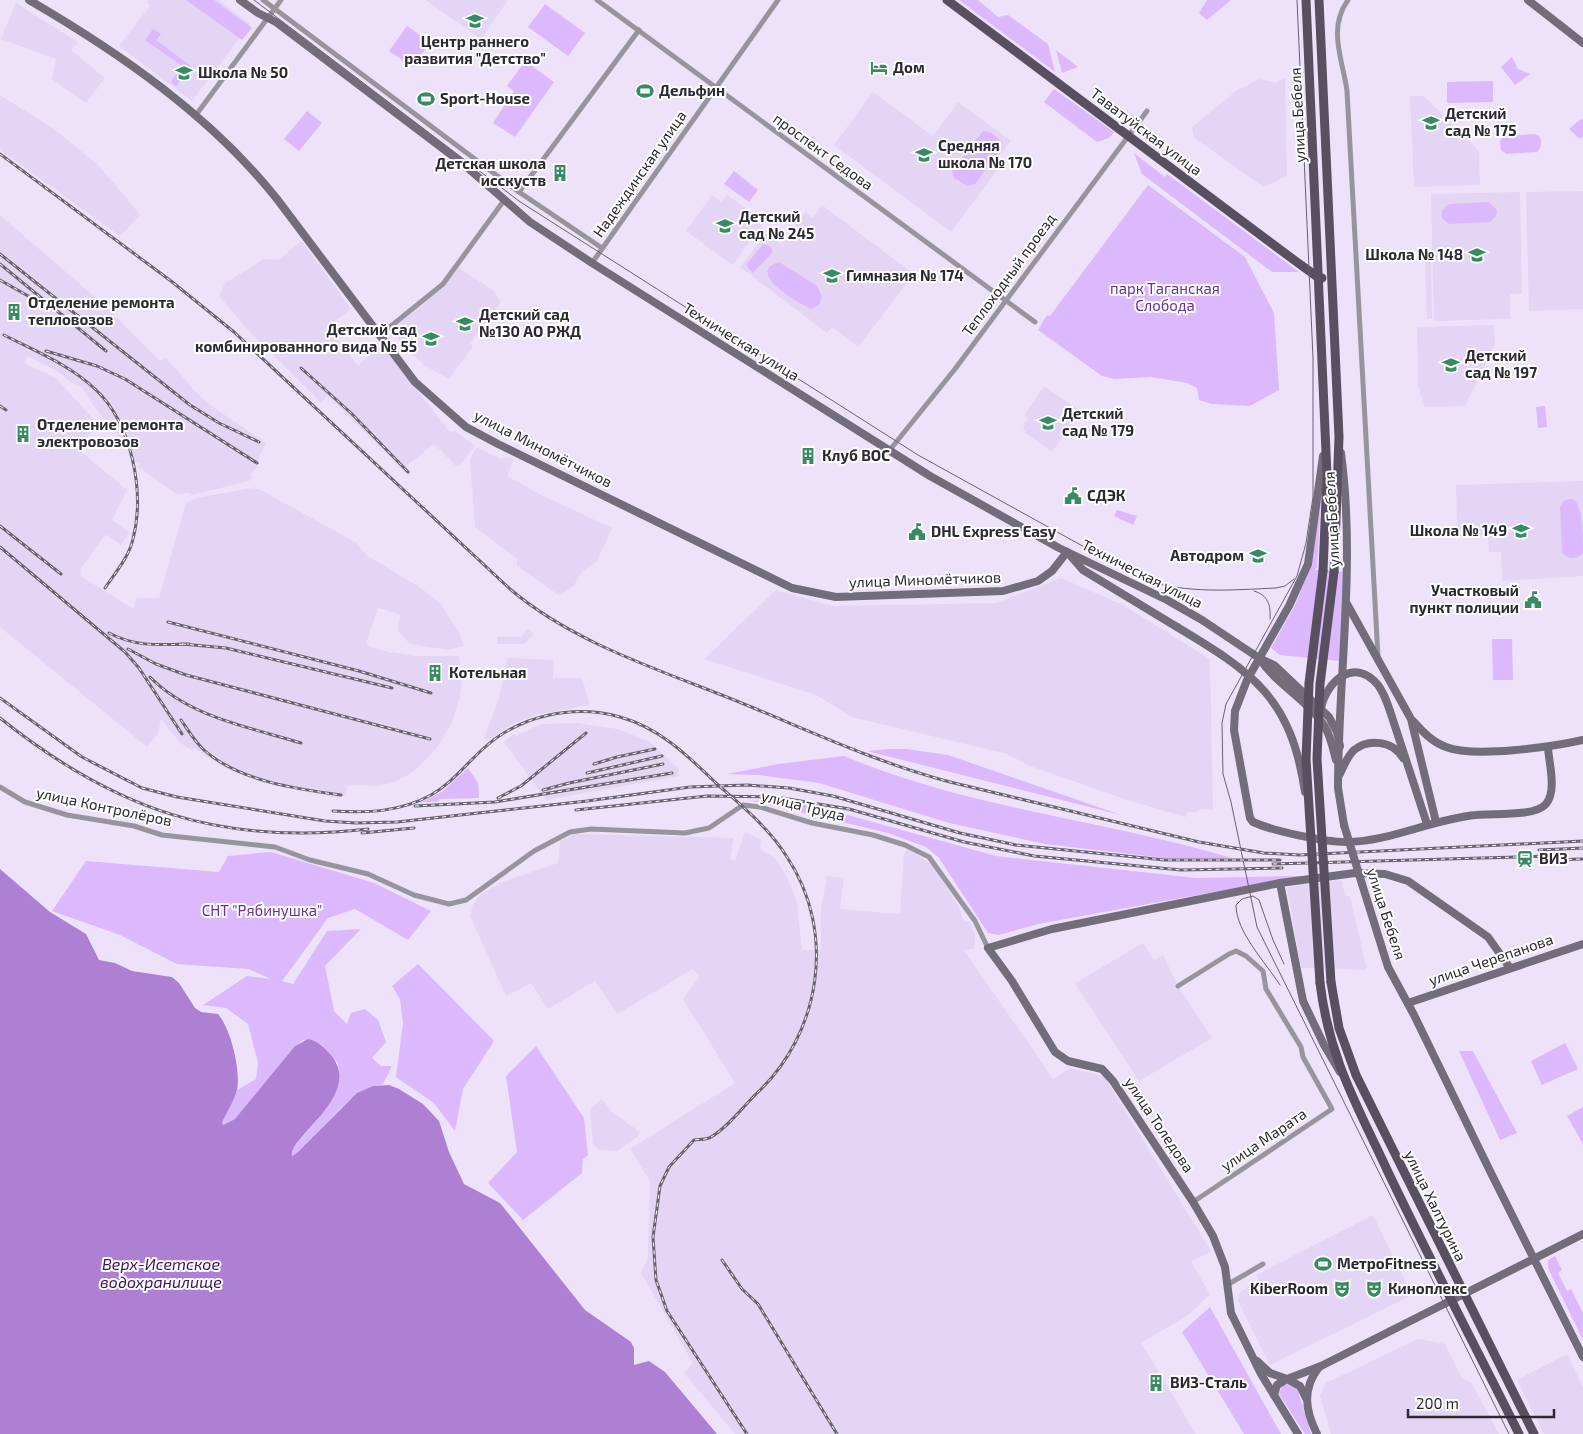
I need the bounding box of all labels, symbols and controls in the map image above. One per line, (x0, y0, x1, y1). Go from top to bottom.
school or university icon: Центр раннего развития "Детство" (465, 11, 485, 31)
place label: Центр раннего развития "Детство" (404, 32, 546, 67)
hotel icon: Дом (869, 58, 889, 78)
place label: Дом (893, 58, 925, 76)
school or university icon: Школа № 50 (174, 63, 194, 83)
place label: Школа № 50 (198, 63, 288, 81)
street label: улица Бебеля (1286, 67, 1309, 163)
sports icon: Дельфин (635, 81, 655, 101)
place label: Дельфин (659, 81, 725, 99)
street label: Таватуйская улица (1087, 83, 1206, 180)
sports icon: Sport-House (416, 89, 436, 109)
place label: Sport-House (440, 89, 530, 107)
place label: Детский сад № 175 (1445, 104, 1516, 139)
street label: Надеждинская улица (589, 107, 690, 241)
street label: проспект Седова (770, 109, 877, 193)
school or university icon: Детский сад № 175 (1421, 113, 1441, 133)
place label: Средняя школа № 170 (938, 136, 1032, 171)
school or university icon: Средняя школа № 170 (914, 145, 934, 165)
place label: Детская школа исскуств (435, 154, 546, 189)
building icon: Детская школа исскуств (550, 163, 570, 183)
place label: Детский сад № 245 (739, 207, 814, 242)
street label: Теплоходный проезд (958, 209, 1059, 339)
school or university icon: Детский сад № 245 (715, 216, 735, 236)
place label: Школа № 148 (1365, 245, 1463, 263)
school or university icon: Школа № 148 (1467, 245, 1487, 265)
school or university icon: Гимназия № 174 (822, 266, 842, 286)
place label: Гимназия № 174 (846, 266, 964, 284)
park label: парк Таганская Слобода (1110, 279, 1220, 314)
place label: Отделение ремонта тепловозов (28, 293, 175, 328)
street label: Техническая улица (680, 298, 803, 385)
building icon: Отделение ремонта тепловозов (4, 302, 24, 322)
place label: Детский сад №130 АО РЖД (479, 305, 581, 340)
school or university icon: Детский сад №130 АО РЖД (455, 314, 475, 334)
place label: Детский сад комбинированного вида № 55 (195, 320, 418, 355)
school or university icon: Детский сад комбинированного вида № 55 (421, 329, 441, 349)
place label: Детский сад № 197 (1465, 346, 1537, 381)
school or university icon: Детский сад № 197 (1441, 355, 1461, 375)
place label: Детский сад № 179 (1062, 404, 1134, 439)
street label: улица Миномётчиков (471, 405, 615, 492)
school or university icon: Детский сад № 179 (1038, 413, 1058, 433)
place label: Отделение ремонта электровозов (37, 415, 184, 450)
building icon: Отделение ремонта электровозов (13, 424, 33, 444)
building icon: Клуб ВОС (798, 446, 818, 466)
place label: Клуб ВОС (822, 446, 890, 464)
street label: улица Бебеля (1320, 471, 1343, 567)
public building icon: СДЭК (1063, 486, 1083, 506)
place label: СДЭК (1087, 486, 1126, 504)
place label: Школа № 149 (1410, 521, 1507, 539)
school or university icon: Школа № 149 (1511, 521, 1531, 541)
public building icon: DHL Express Easy (907, 522, 927, 542)
place label: DHL Express Easy (931, 522, 1057, 541)
street label: Техническая улица (1078, 535, 1206, 612)
place label: Автодром (1170, 546, 1244, 564)
school or university icon: Автодром (1248, 546, 1268, 566)
street label: улица Миномётчиков (848, 567, 1002, 592)
place label: Участковый пункт полиции (1410, 581, 1519, 616)
public building icon: Участковый пункт полиции (1523, 590, 1543, 610)
building icon: Котельная (425, 663, 445, 683)
place label: Котельная (449, 663, 527, 681)
street label: улица Контролёров (35, 783, 174, 830)
street label: улица Труда (759, 786, 847, 825)
station icon: ВИЗ (1515, 849, 1535, 869)
place label: ВИЗ (1539, 849, 1568, 867)
street label: улица Бебеля (1363, 865, 1410, 962)
park label: СНТ "Рябинушка" (202, 901, 322, 920)
street label: улица Черепанова (1426, 929, 1556, 990)
street label: улица Толедова (1120, 1073, 1198, 1176)
street label: улица Марата (1217, 1104, 1310, 1175)
street label: улица Халтурина (1400, 1147, 1471, 1264)
water label: Верх-Исетское водохранилище (100, 1254, 222, 1291)
sports icon: МетроFitness (1313, 1254, 1333, 1274)
place label: МетроFitness (1337, 1254, 1437, 1272)
place label: KiberRoom (1250, 1279, 1328, 1297)
theatre icon: KiberRoom (1332, 1279, 1352, 1299)
theatre icon: Киноплекс (1364, 1279, 1384, 1299)
place label: Киноплекс (1388, 1279, 1467, 1297)
building icon: ВИЗ-Сталь (1146, 1373, 1166, 1393)
place label: ВИЗ-Сталь (1170, 1373, 1247, 1391)
scale bar (1408, 1386, 1554, 1418)
text: 200 m (1416, 1394, 1459, 1412)

